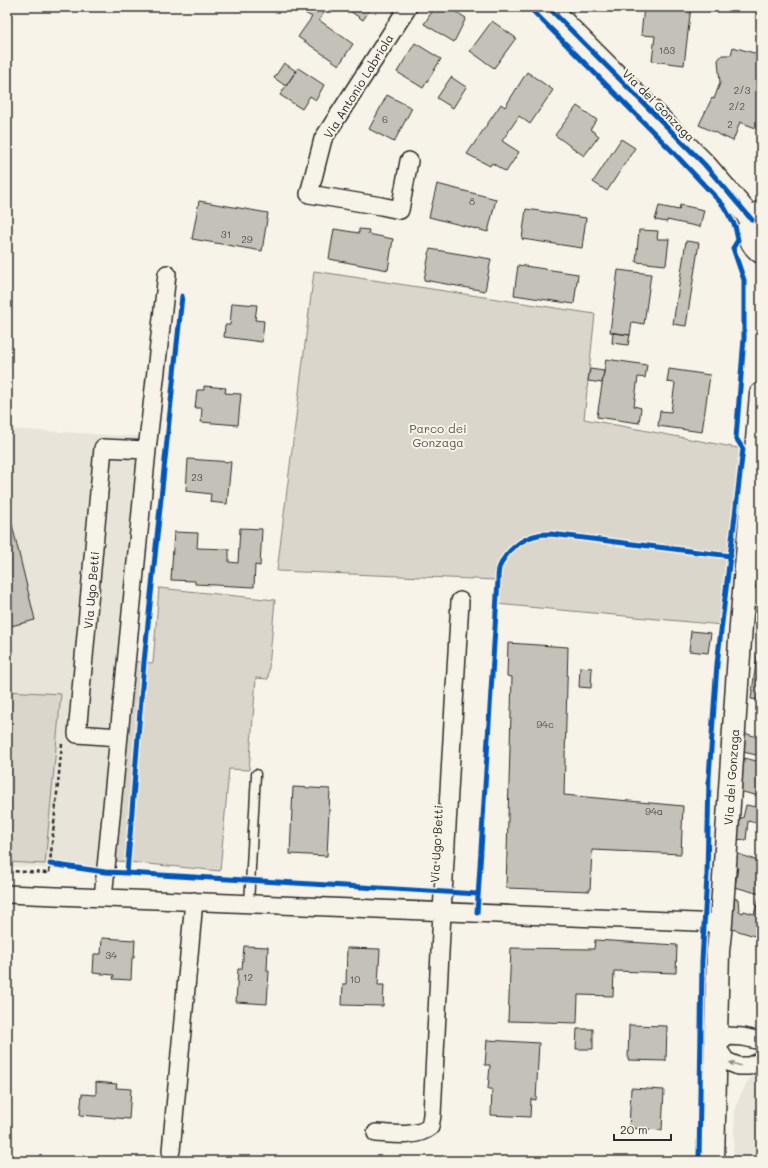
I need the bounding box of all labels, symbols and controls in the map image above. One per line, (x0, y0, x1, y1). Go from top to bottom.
street label: Via Antonio Labriola (319, 31, 397, 141)
house number: 183 (659, 43, 675, 57)
street label: Via dei Gonzaga (619, 65, 699, 145)
house number: 2/3 (734, 83, 750, 97)
house number: 2/2 (729, 99, 745, 113)
house number: 6 (382, 112, 388, 126)
house number: 2 (727, 117, 733, 131)
house number: 8 (469, 194, 475, 208)
house number: 31 (221, 227, 231, 241)
house number: 29 (241, 232, 253, 246)
park label: Parco dei Gonzaga (409, 420, 467, 450)
house number: 23 (191, 470, 203, 484)
street label: Via Ugo Betti (80, 551, 102, 629)
house number: 94c (536, 717, 554, 731)
street label: Via dei Gonzaga (720, 728, 742, 826)
house number: 94a (645, 804, 663, 818)
street label: Via Ugo Betti (426, 805, 446, 883)
house number: 34 (105, 948, 117, 962)
house number: 12 (243, 970, 253, 984)
house number: 10 (350, 972, 360, 986)
one-way arrow (728, 1061, 740, 1067)
scale bar (614, 1116, 671, 1142)
text: 20 m (620, 1121, 648, 1137)

